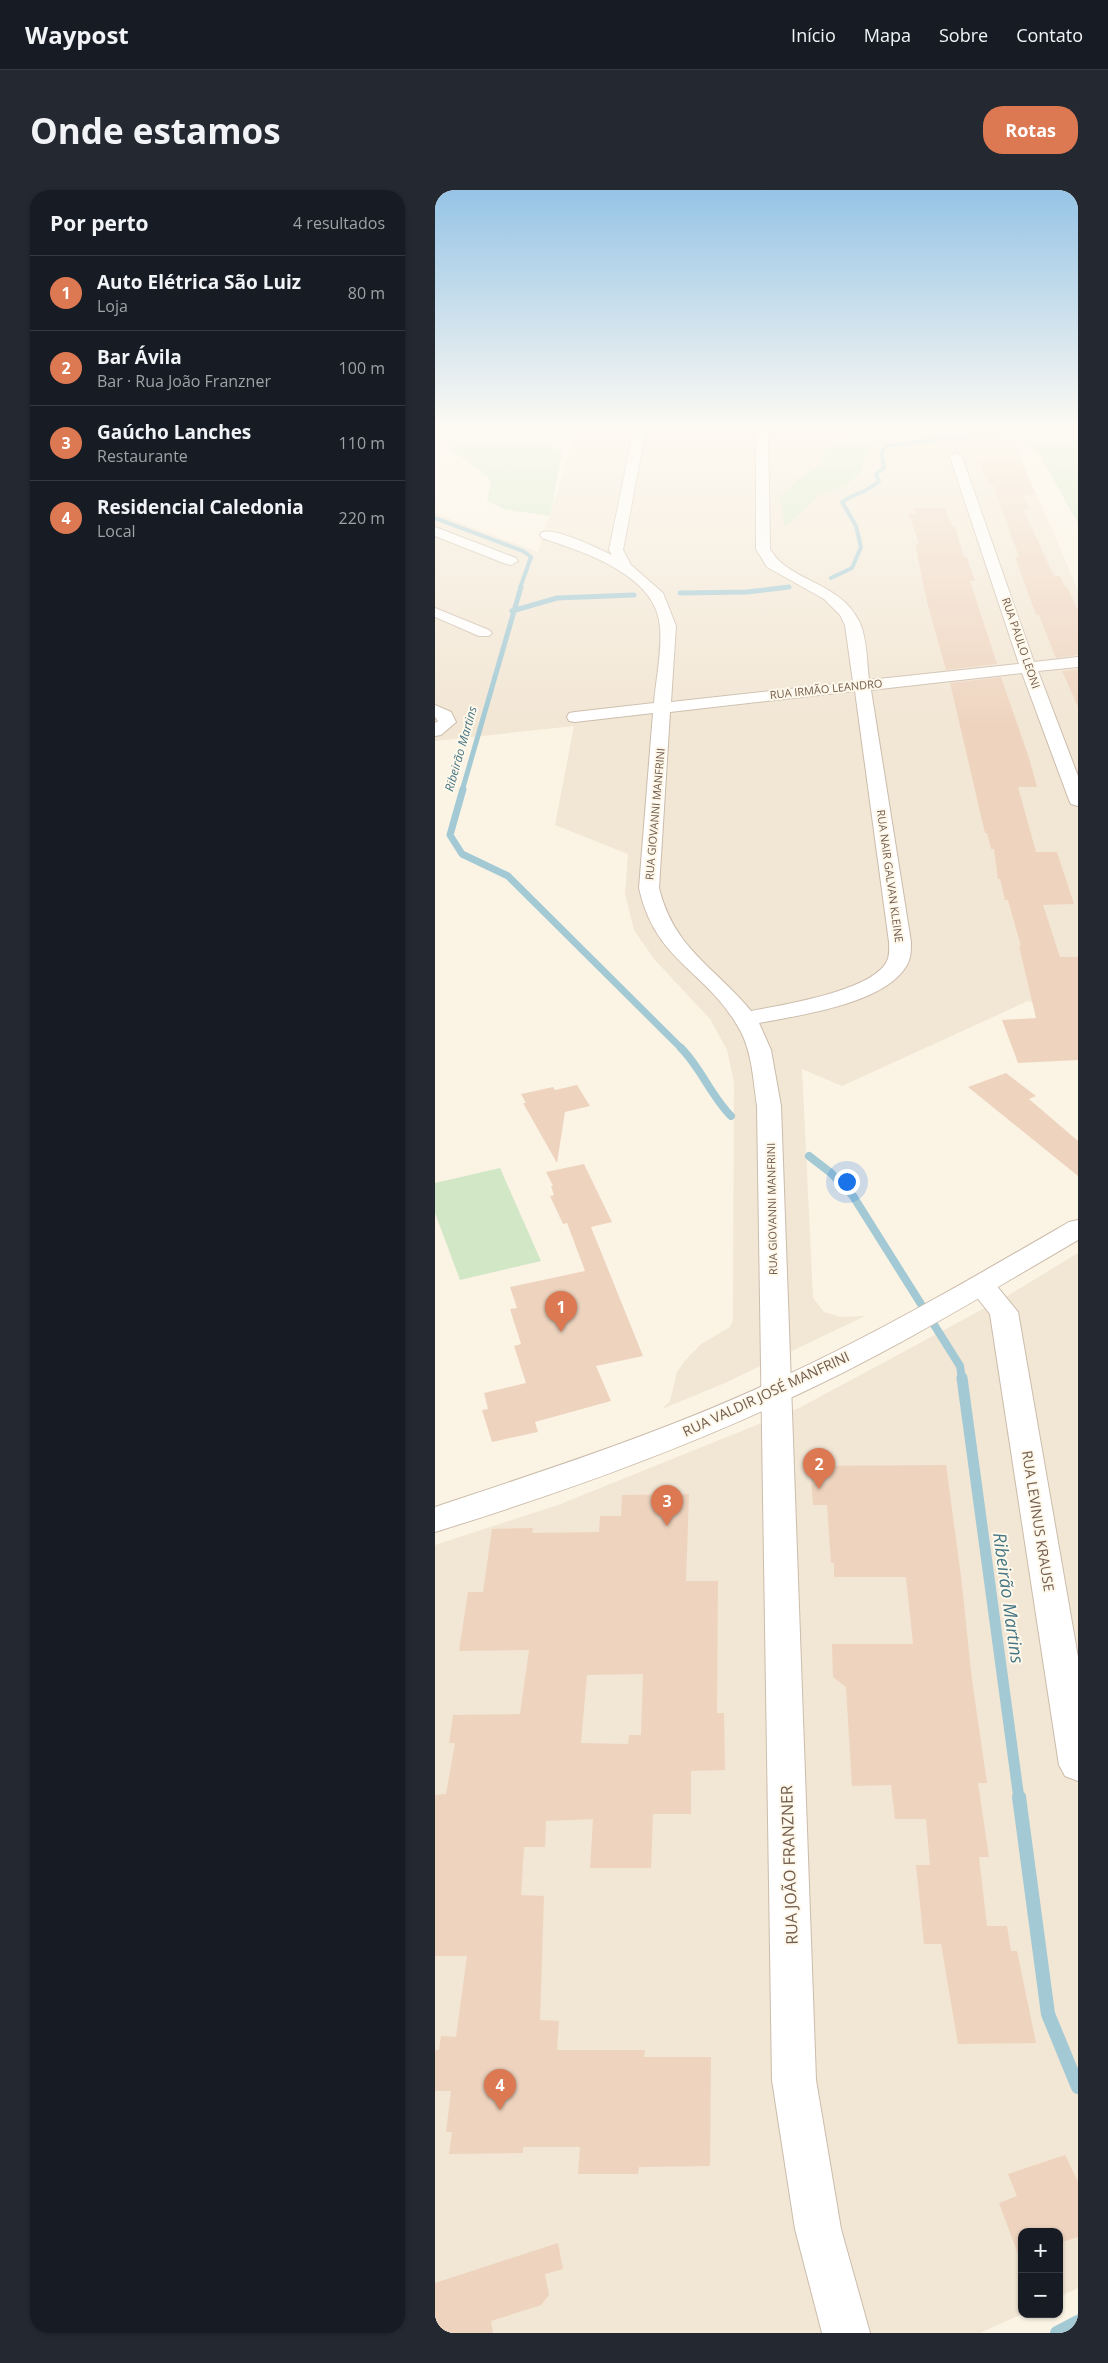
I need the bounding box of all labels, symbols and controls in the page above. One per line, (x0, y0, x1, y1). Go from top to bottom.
text: Waypost (25, 18, 129, 51)
text: Início (791, 23, 836, 47)
text: Mapa (864, 23, 911, 47)
text: Sobre (939, 23, 988, 47)
text: Contato (1016, 23, 1083, 47)
button: Rotas (983, 106, 1078, 154)
text: Onde estamos (30, 107, 281, 154)
text: Por perto (50, 209, 149, 237)
text: 4 resultados (293, 212, 385, 234)
text: Auto Elétrica São Luiz (97, 269, 301, 295)
text: 1 (61, 282, 71, 304)
text: 80 m (348, 282, 385, 304)
text: Loja (97, 295, 128, 317)
text: Bar Ávila (97, 344, 182, 370)
text: 2 (61, 357, 71, 379)
text: 100 m (339, 357, 385, 379)
text: Bar · Rua João Franzner (97, 370, 271, 392)
text: Gaúcho Lanches (97, 419, 251, 445)
text: 3 (61, 432, 71, 454)
text: 110 m (339, 432, 385, 454)
text: Restaurante (97, 445, 188, 467)
text: Residencial Caledonia (97, 494, 304, 520)
text: 4 (61, 507, 71, 529)
text: 220 m (339, 507, 385, 529)
text: Local (97, 520, 136, 542)
street label: RUA PAULO LEONI (999, 595, 1044, 690)
street label: RUA IRMÃO LEANDRO (769, 675, 883, 702)
water label: Ribeirão Martins (440, 704, 481, 793)
street label: RUA GIOVANNI MANFRINI (641, 747, 668, 880)
street label: RUA NAIR GALVAN KLEINE (874, 809, 907, 943)
street label: RUA GIOVANNI MANFRINI (763, 1143, 780, 1275)
your location (834, 1169, 860, 1195)
pin: 1 (545, 1291, 577, 1332)
street label: RUA VALDIR JOSÉ MANFRINI (679, 1346, 852, 1441)
pin: 2 (803, 1448, 835, 1489)
street label: RUA LEVINUS KRAUSE (1018, 1449, 1059, 1593)
pin: 3 (651, 1485, 683, 1526)
water label: Ribeirão Martins (988, 1531, 1030, 1665)
street label: RUA JOÃO FRANZNER (775, 1785, 803, 1945)
pin: 4 (484, 2069, 516, 2110)
map controls (1018, 2228, 1063, 2318)
button: + (1018, 2228, 1063, 2273)
button: − (1018, 2273, 1063, 2318)

